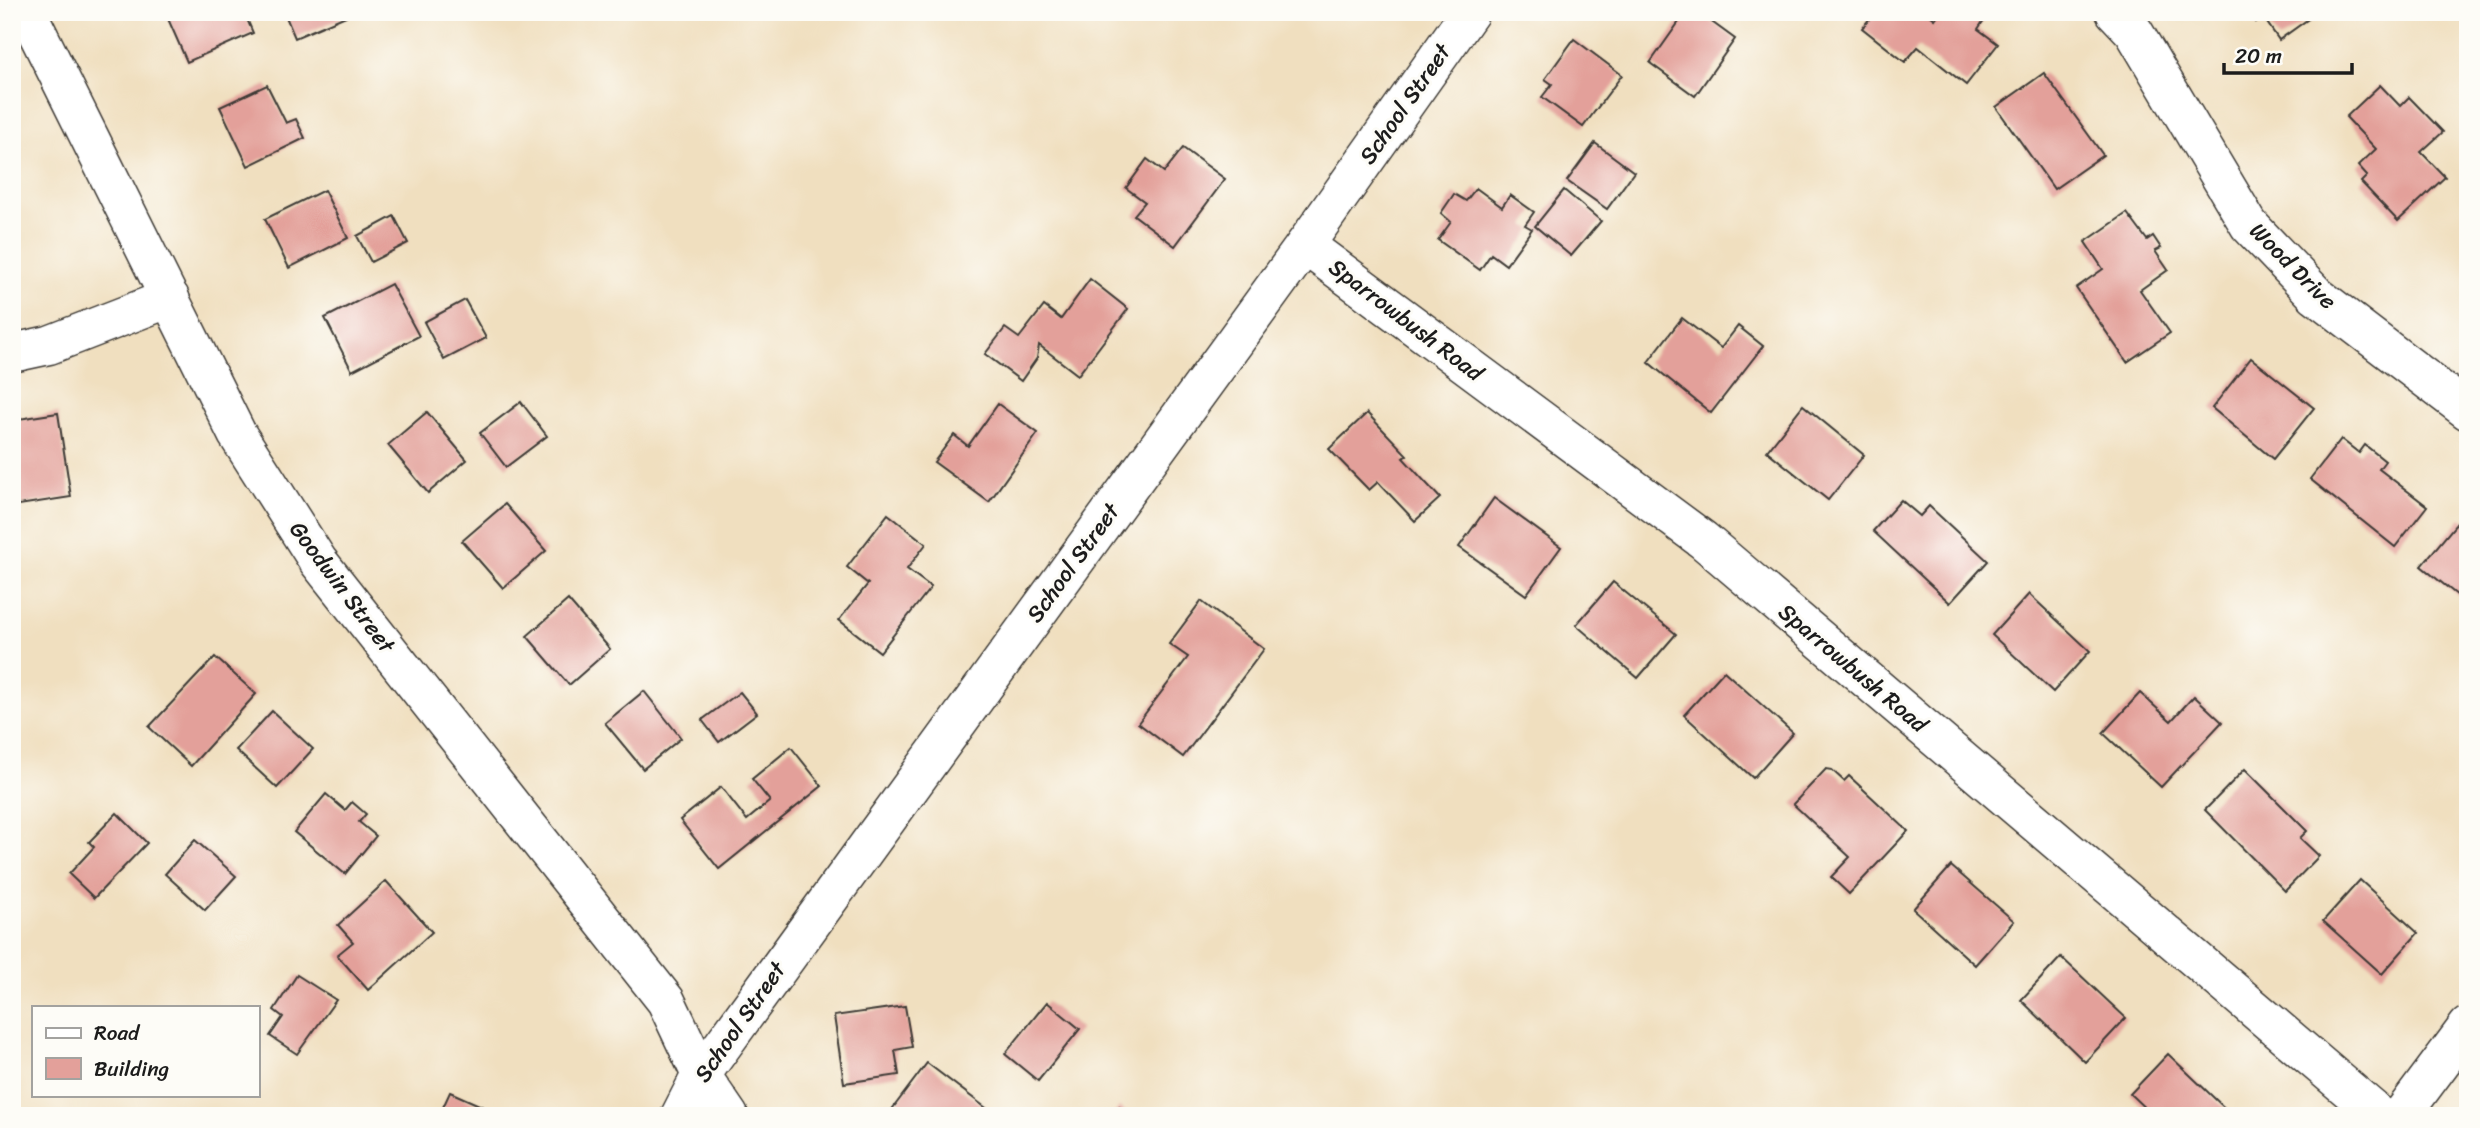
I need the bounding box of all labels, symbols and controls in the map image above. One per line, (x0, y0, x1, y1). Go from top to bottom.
scale bar (2224, 32, 2352, 76)
street label: School Street (1348, 33, 1463, 173)
text: 20 m (2235, 37, 2282, 75)
street label: Wood Drive (2239, 212, 2347, 320)
street label: Sparrowbush Road (1319, 248, 1494, 393)
street label: School Street (1015, 493, 1132, 632)
street label: Goodwin Street (278, 512, 407, 664)
street label: Sparrowbush Road (1769, 593, 1939, 745)
street label: School Street (683, 951, 798, 1091)
legend (32, 1006, 259, 1096)
text: Road (94, 1014, 141, 1052)
text: Building (94, 1050, 170, 1088)

